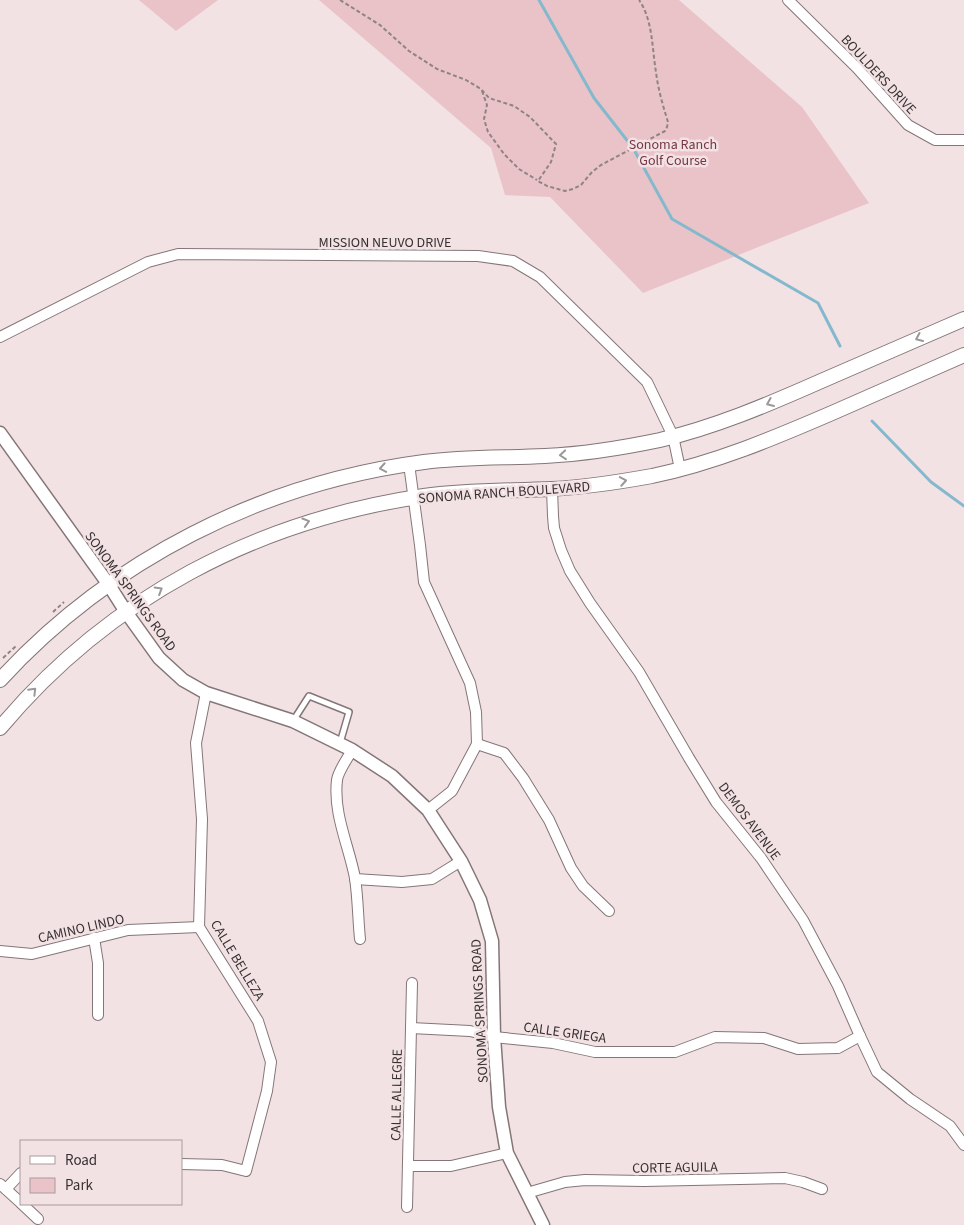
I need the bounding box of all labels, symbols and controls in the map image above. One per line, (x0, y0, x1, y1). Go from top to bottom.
street label: BOULDERS DRIVE (836, 30, 920, 119)
park label: Sonoma Ranch Golf Course (629, 135, 717, 171)
street label: MISSION NEUVO DRIVE (319, 233, 451, 253)
one-way arrow (915, 332, 924, 343)
one-way arrow (766, 397, 775, 407)
one-way arrow (558, 449, 566, 460)
one-way arrow (379, 463, 388, 473)
street label: SONOMA RANCH BOULEVARD (418, 477, 591, 509)
one-way arrow (618, 477, 627, 487)
one-way arrow (302, 518, 310, 528)
street label: SONOMA SPRINGS ROAD (80, 527, 181, 656)
one-way arrow (154, 587, 163, 597)
one-way arrow (27, 688, 36, 697)
street label: DEMOS AVENUE (713, 778, 785, 865)
street label: CAMINO LINDO (36, 909, 126, 949)
street label: CALLE BELLEZA (205, 916, 269, 1005)
street label: SONOMA SPRINGS ROAD (466, 938, 494, 1083)
street label: CALLE GRIEGA (522, 1017, 608, 1049)
street label: CALLE ALLEGRE (386, 1049, 408, 1141)
legend (20, 1140, 182, 1205)
text: Road (65, 1150, 97, 1171)
street label: CORTE AGUILA (632, 1157, 718, 1179)
text: Park (65, 1175, 94, 1196)

